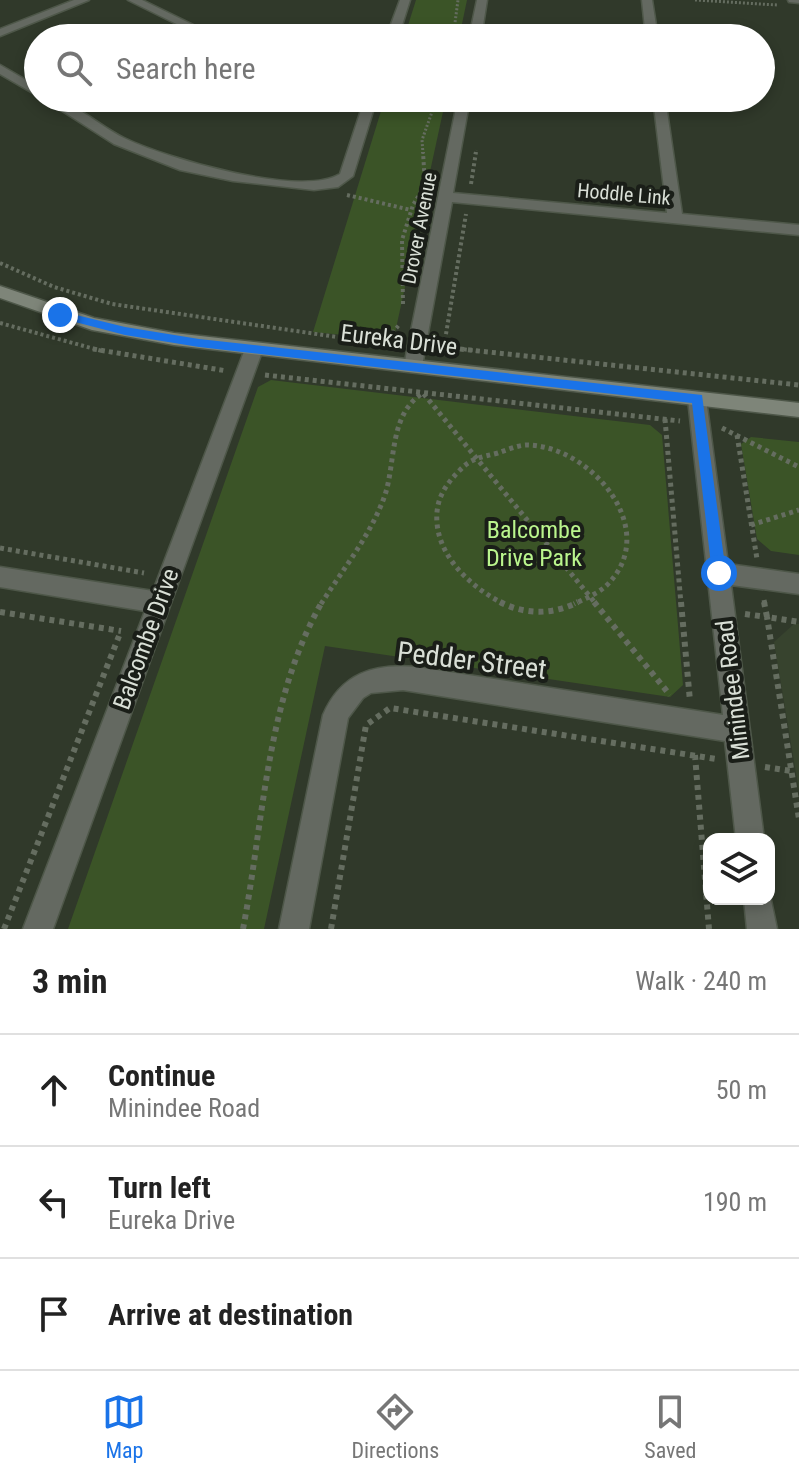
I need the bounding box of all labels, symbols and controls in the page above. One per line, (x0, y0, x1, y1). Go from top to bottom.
search box (24, 24, 775, 112)
icon: search (52, 46, 96, 90)
text: Search here (116, 51, 256, 86)
street label: Drover Avenue (396, 170, 442, 286)
street label: Hoddle Link (576, 178, 672, 210)
route end (42, 297, 78, 333)
street label: Eureka Drive (339, 319, 459, 361)
park label: Balcombe Drive Park (486, 516, 582, 572)
route start (701, 555, 737, 591)
street label: Balcombe Drive (108, 565, 184, 713)
street label: Minindee Road (711, 619, 755, 761)
street label: Pedder Street (396, 635, 548, 686)
map controls (703, 833, 775, 905)
button: layers (703, 833, 775, 905)
text: 3 min (32, 961, 108, 1001)
text: Walk · 240 m (635, 966, 767, 996)
text: Continue (108, 1058, 215, 1093)
icon: ahead (32, 1068, 76, 1112)
text: 50 m (716, 1075, 767, 1105)
text: Minindee Road (108, 1093, 260, 1123)
text: Turn left (108, 1170, 211, 1205)
icon: left (32, 1180, 76, 1224)
text: 190 m (703, 1187, 767, 1217)
text: Eureka Drive (108, 1205, 235, 1235)
icon: arrive (32, 1292, 76, 1336)
text: Arrive at destination (108, 1297, 353, 1332)
tab: Map (102, 1390, 146, 1463)
tab: Directions (351, 1390, 439, 1463)
tab: Saved (644, 1390, 697, 1463)

